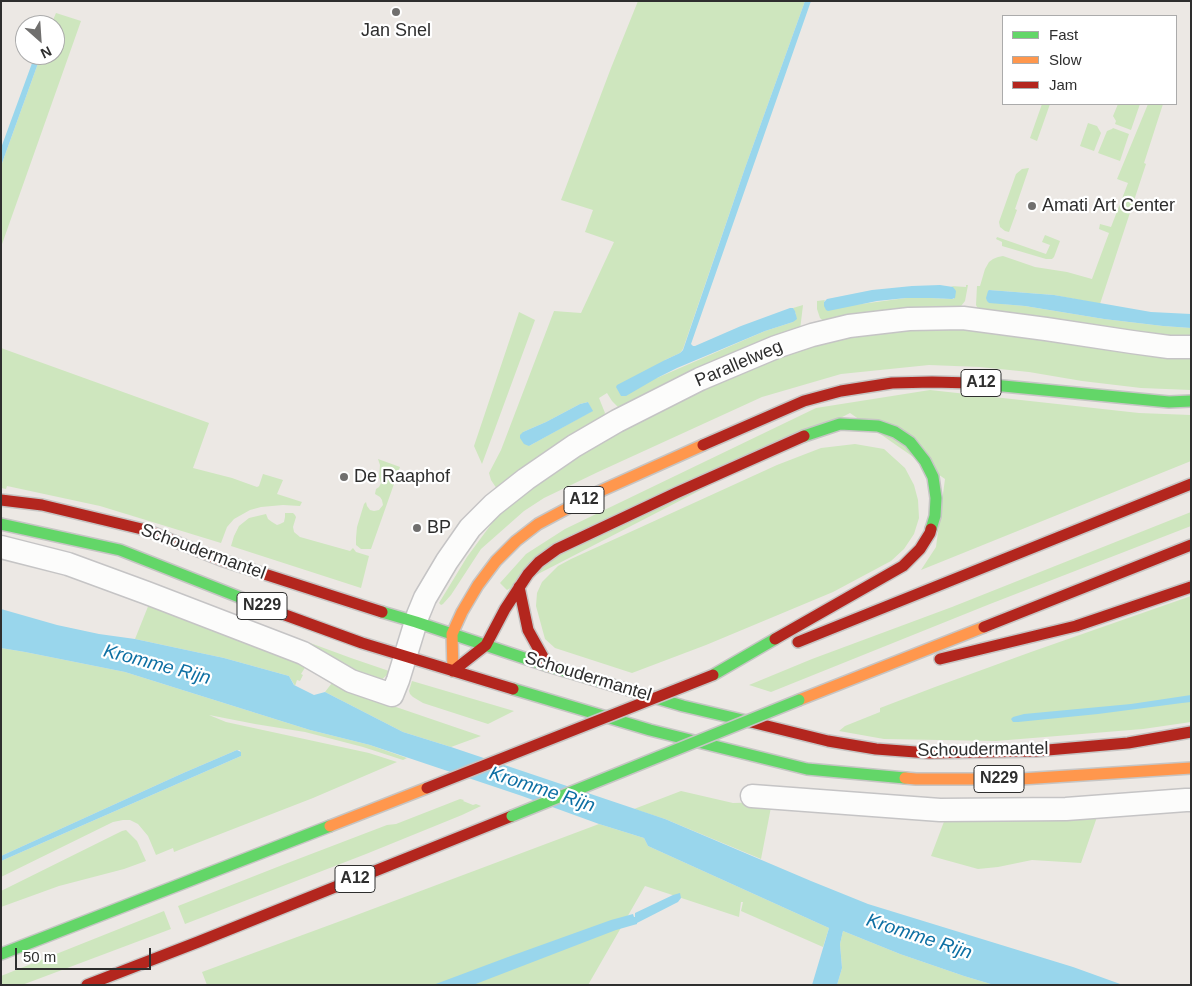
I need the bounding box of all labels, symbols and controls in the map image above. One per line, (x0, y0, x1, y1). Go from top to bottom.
marker: Jan Snel (390, 6, 402, 18)
north arrow (15, 15, 65, 65)
legend (1002, 15, 1177, 105)
place label: Jan Snel (361, 20, 431, 42)
text: Fast (1049, 26, 1078, 43)
text: N (38, 43, 54, 62)
text: Slow (1049, 51, 1082, 68)
text: Jam (1049, 76, 1077, 93)
place label: Amati Art Center (1042, 195, 1175, 217)
marker: Amati Art Center (1026, 200, 1038, 212)
street label: Parallelweg (692, 336, 786, 392)
road number: A12 (961, 369, 1001, 396)
place label: De Raaphof (354, 466, 450, 488)
marker: De Raaphof (338, 471, 350, 483)
road number: A12 (564, 486, 604, 514)
place label: BP (427, 517, 451, 539)
street label: Schoudermantel (138, 519, 268, 585)
marker: BP (411, 522, 423, 534)
road number: N229 (237, 592, 287, 620)
water label: Kromme Rijn (101, 640, 213, 690)
street label: Schoudermantel (522, 648, 654, 706)
street label: Schoudermantel (917, 738, 1049, 762)
water label: Kromme Rijn (486, 762, 598, 818)
road number: N229 (974, 766, 1024, 792)
road number: A12 (335, 866, 375, 892)
water label: Kromme Rijn (863, 909, 975, 965)
scale bar (18, 938, 154, 970)
text: 50 m (23, 948, 56, 965)

